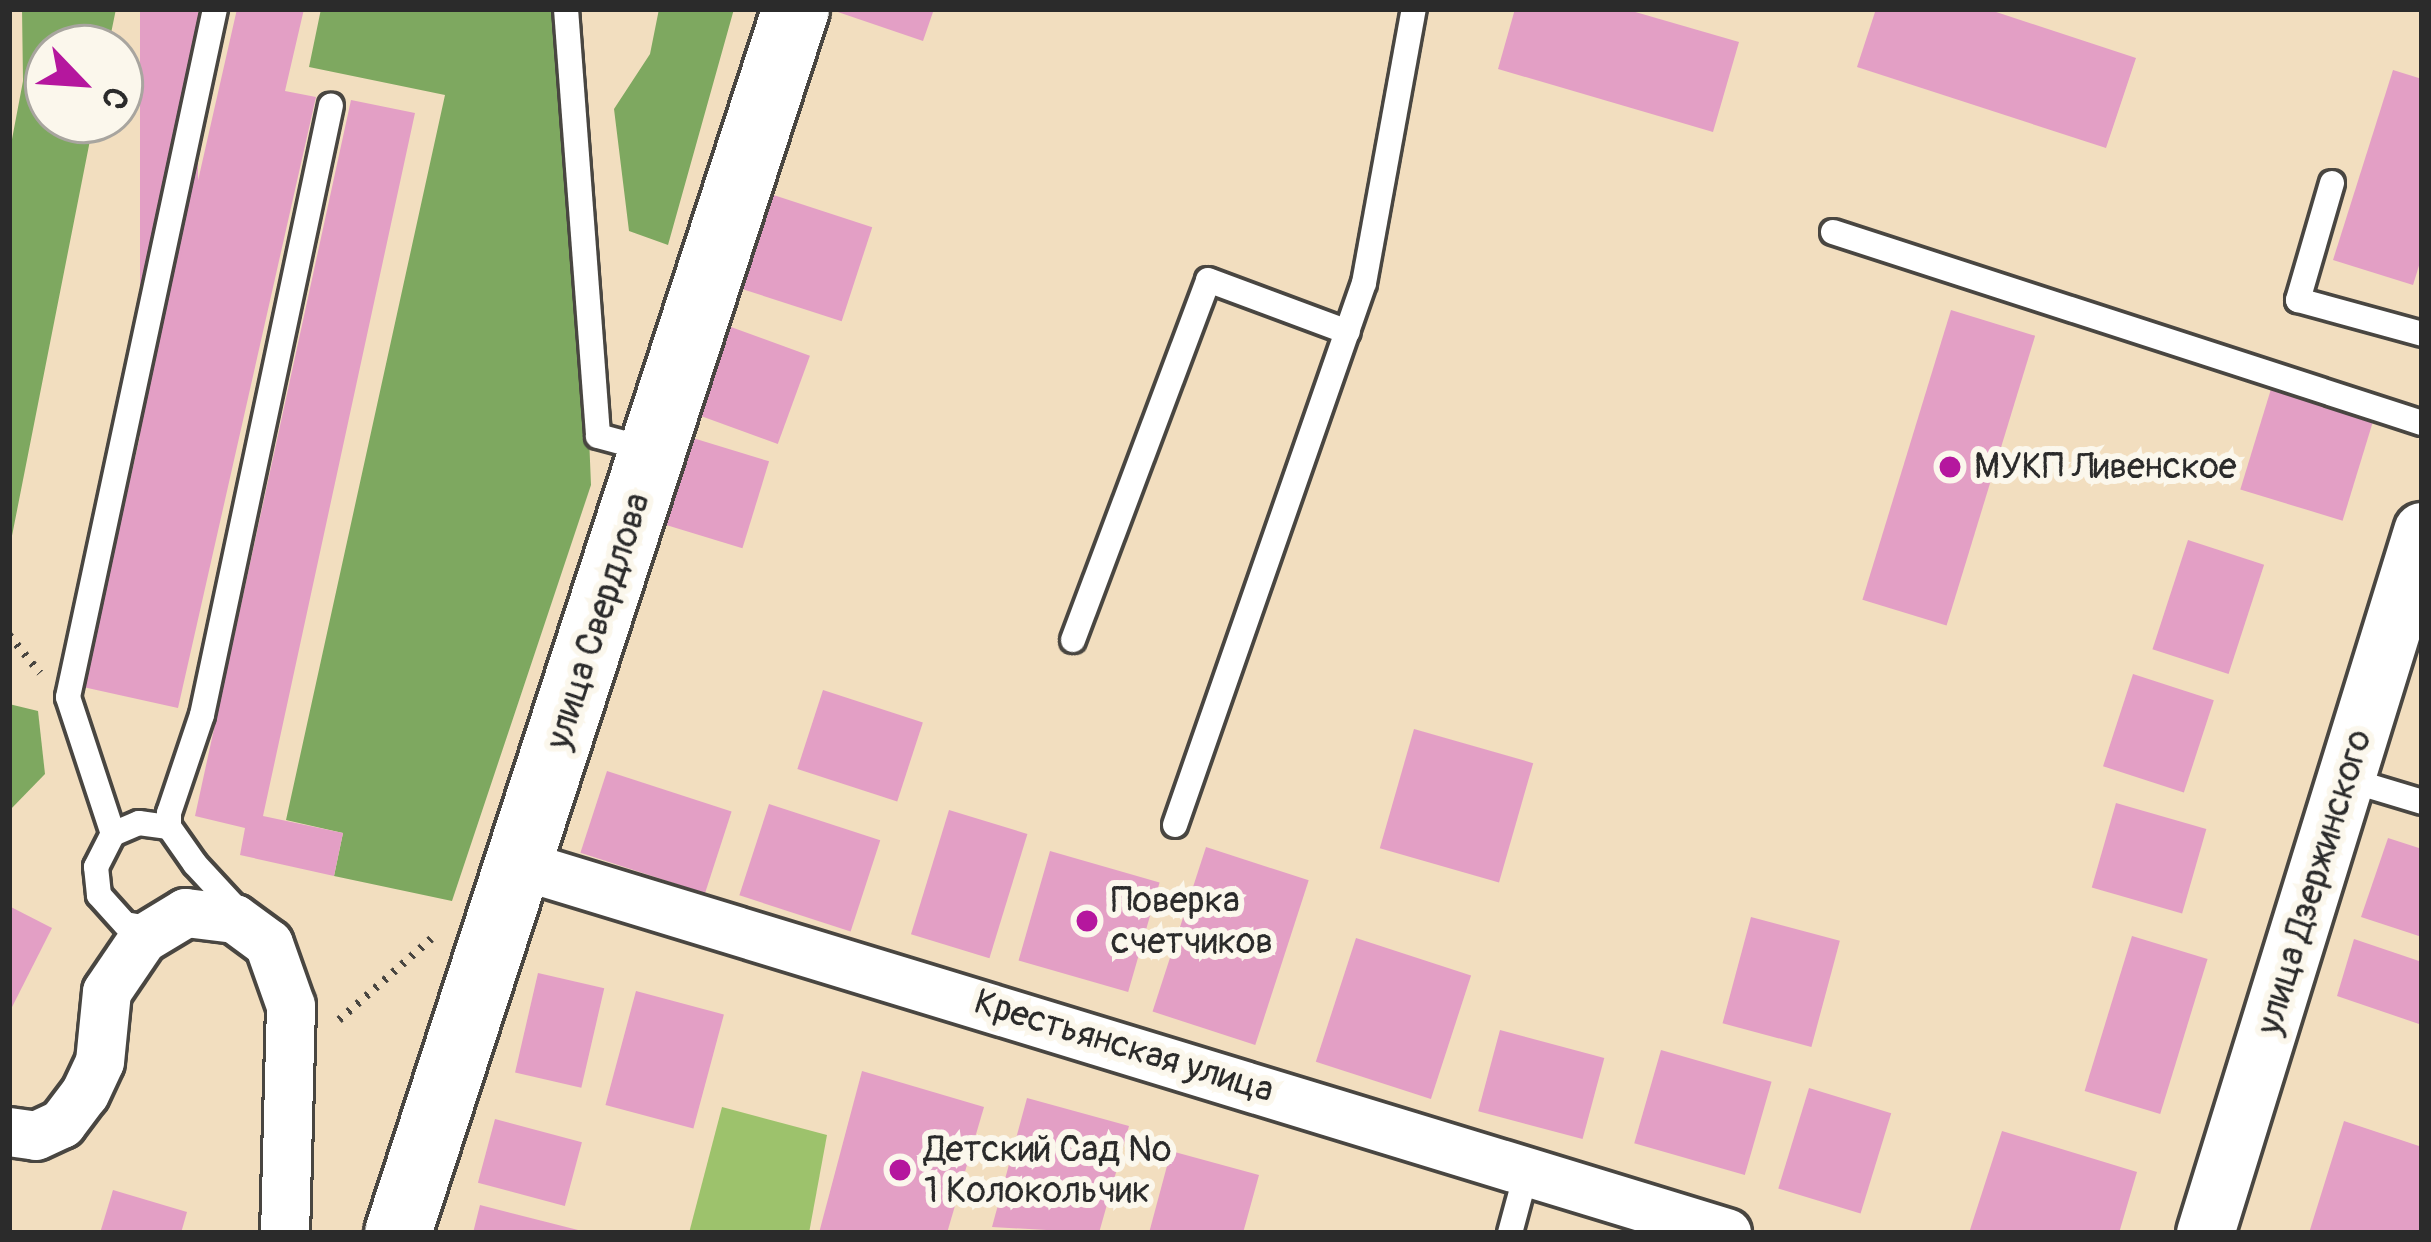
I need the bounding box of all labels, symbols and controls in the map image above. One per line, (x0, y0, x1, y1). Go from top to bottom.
north arrow (24, 24, 144, 144)
text: С (91, 80, 137, 116)
place label: МУКП Ливенское (1974, 445, 2237, 489)
marker: МУКП Ливенское (1937, 454, 1963, 480)
street label: улица Свердлова (536, 488, 660, 754)
street label: улица Дзержинского (2247, 725, 2381, 1039)
place label: Поверка счетчиков (1111, 878, 1273, 963)
marker: Поверка счетчиков (1074, 908, 1100, 934)
street label: Крестьянская улица (969, 980, 1279, 1112)
place label: Детский Сад № 1 Колокольчик (924, 1127, 1171, 1212)
marker: Детский Сад № 1 Колокольчик (887, 1157, 913, 1183)

